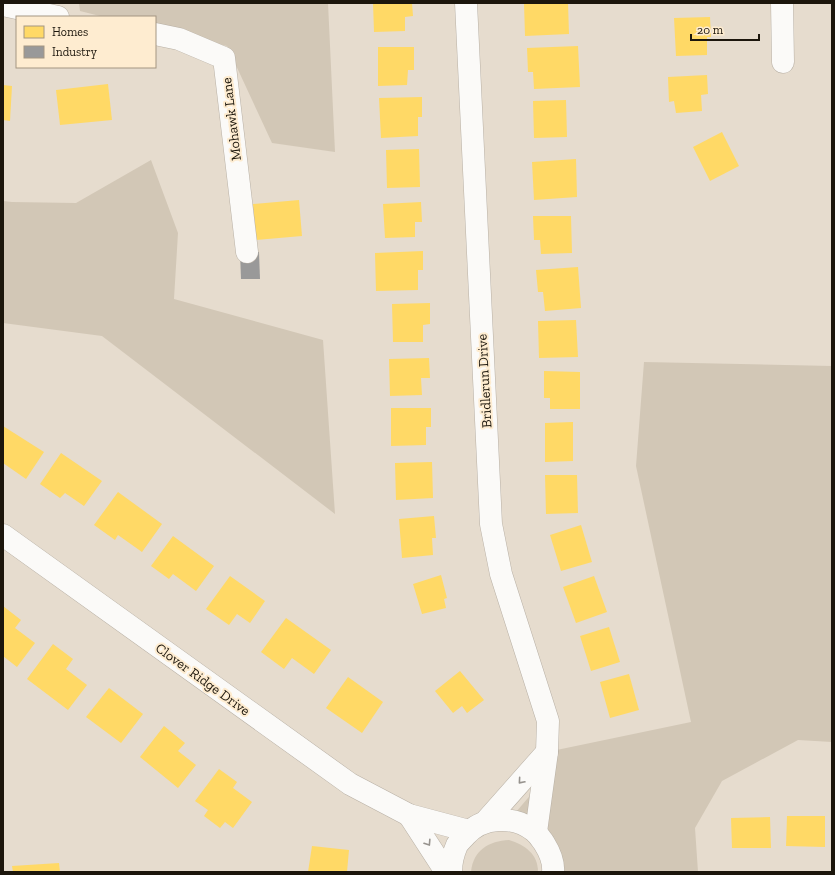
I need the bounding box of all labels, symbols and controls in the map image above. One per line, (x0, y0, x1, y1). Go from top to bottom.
legend (16, 16, 156, 68)
scale bar (691, 16, 759, 42)
text: 20 m (697, 23, 724, 37)
text: Homes (52, 25, 88, 39)
text: Industry (52, 45, 98, 59)
street label: Mohawk Lane (218, 76, 245, 161)
street label: Bridlerun Drive (474, 333, 495, 428)
street label: Clover Ridge Drive (152, 639, 254, 720)
one-way arrow (518, 776, 526, 784)
one-way arrow (423, 839, 430, 846)

